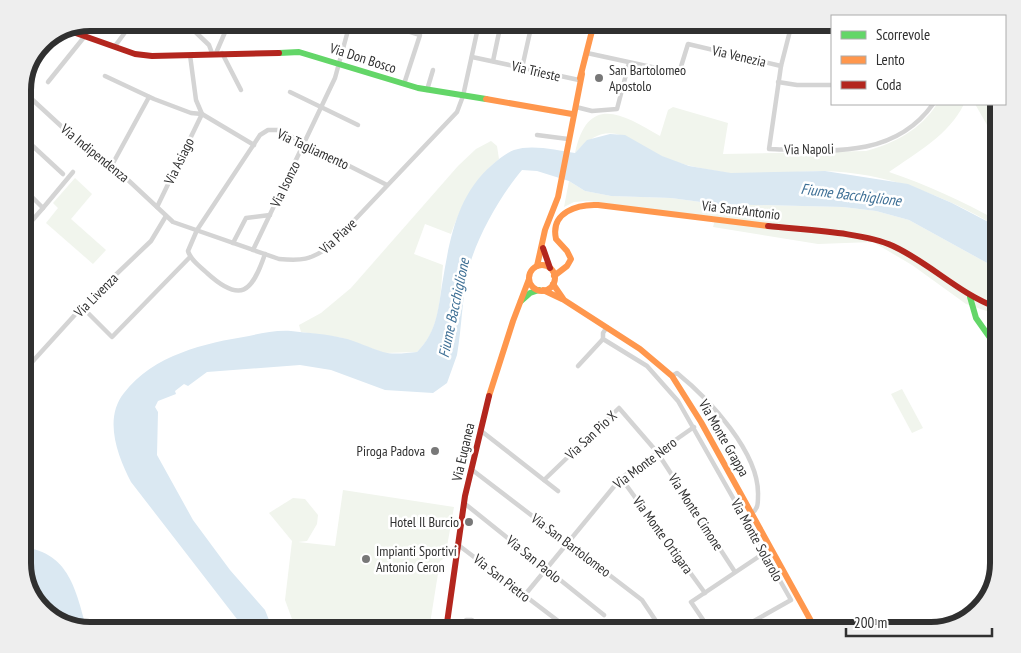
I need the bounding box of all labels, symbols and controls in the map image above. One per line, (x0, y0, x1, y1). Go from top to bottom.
legend (831, 15, 1006, 105)
text: Scorrevole (876, 25, 930, 44)
street label: Via Don Bosco (327, 39, 398, 77)
street label: Via Venezia (709, 41, 768, 71)
text: Lento (876, 50, 905, 69)
street label: Via Trieste (509, 56, 562, 85)
place label: San Bartolomeo Apostolo (609, 61, 686, 95)
marker: San Bartolomeo Apostolo (593, 72, 605, 84)
text: Coda (876, 75, 901, 94)
street label: Via Indipendenza (56, 119, 133, 186)
street label: Via Tagliamento (273, 124, 352, 173)
street label: Via Asiago (160, 135, 198, 188)
street label: Via Napoli (783, 140, 834, 158)
street label: Via Isonzo (266, 158, 304, 211)
water label: Fiume Bacchiglione (800, 179, 903, 210)
street label: Via Sant'Antonio (700, 196, 781, 224)
street label: Via Piave (315, 214, 360, 258)
water label: Fiume Bacchiglione (434, 256, 473, 359)
street label: Via Livenza (70, 269, 122, 321)
street label: Via Monte Grappa (694, 395, 753, 480)
street label: Via San Pio X (561, 407, 620, 464)
street label: Via Euganea (447, 421, 478, 484)
street label: Via Monte Nero (609, 433, 680, 493)
place label: Piroga Padova (357, 442, 425, 460)
marker: Piroga Padova (429, 445, 441, 457)
street label: Via Monte Cimone (664, 469, 728, 554)
street label: Via Monte Ortigara (628, 492, 697, 577)
street label: Via Monte Solarolo (726, 495, 787, 585)
street label: Via San Bartolomeo (527, 509, 614, 581)
place label: Hotel Il Burcio (390, 513, 459, 531)
marker: Hotel Il Burcio (463, 516, 475, 528)
street label: Via San Paolo (502, 531, 565, 587)
place label: Impianti Sportivi Antonio Ceron (376, 542, 457, 576)
street label: Via San Pietro (469, 549, 534, 606)
marker: Impianti Sportivi Antonio Ceron (360, 553, 372, 565)
scale bar (846, 606, 992, 638)
text: 200 m (854, 613, 887, 632)

